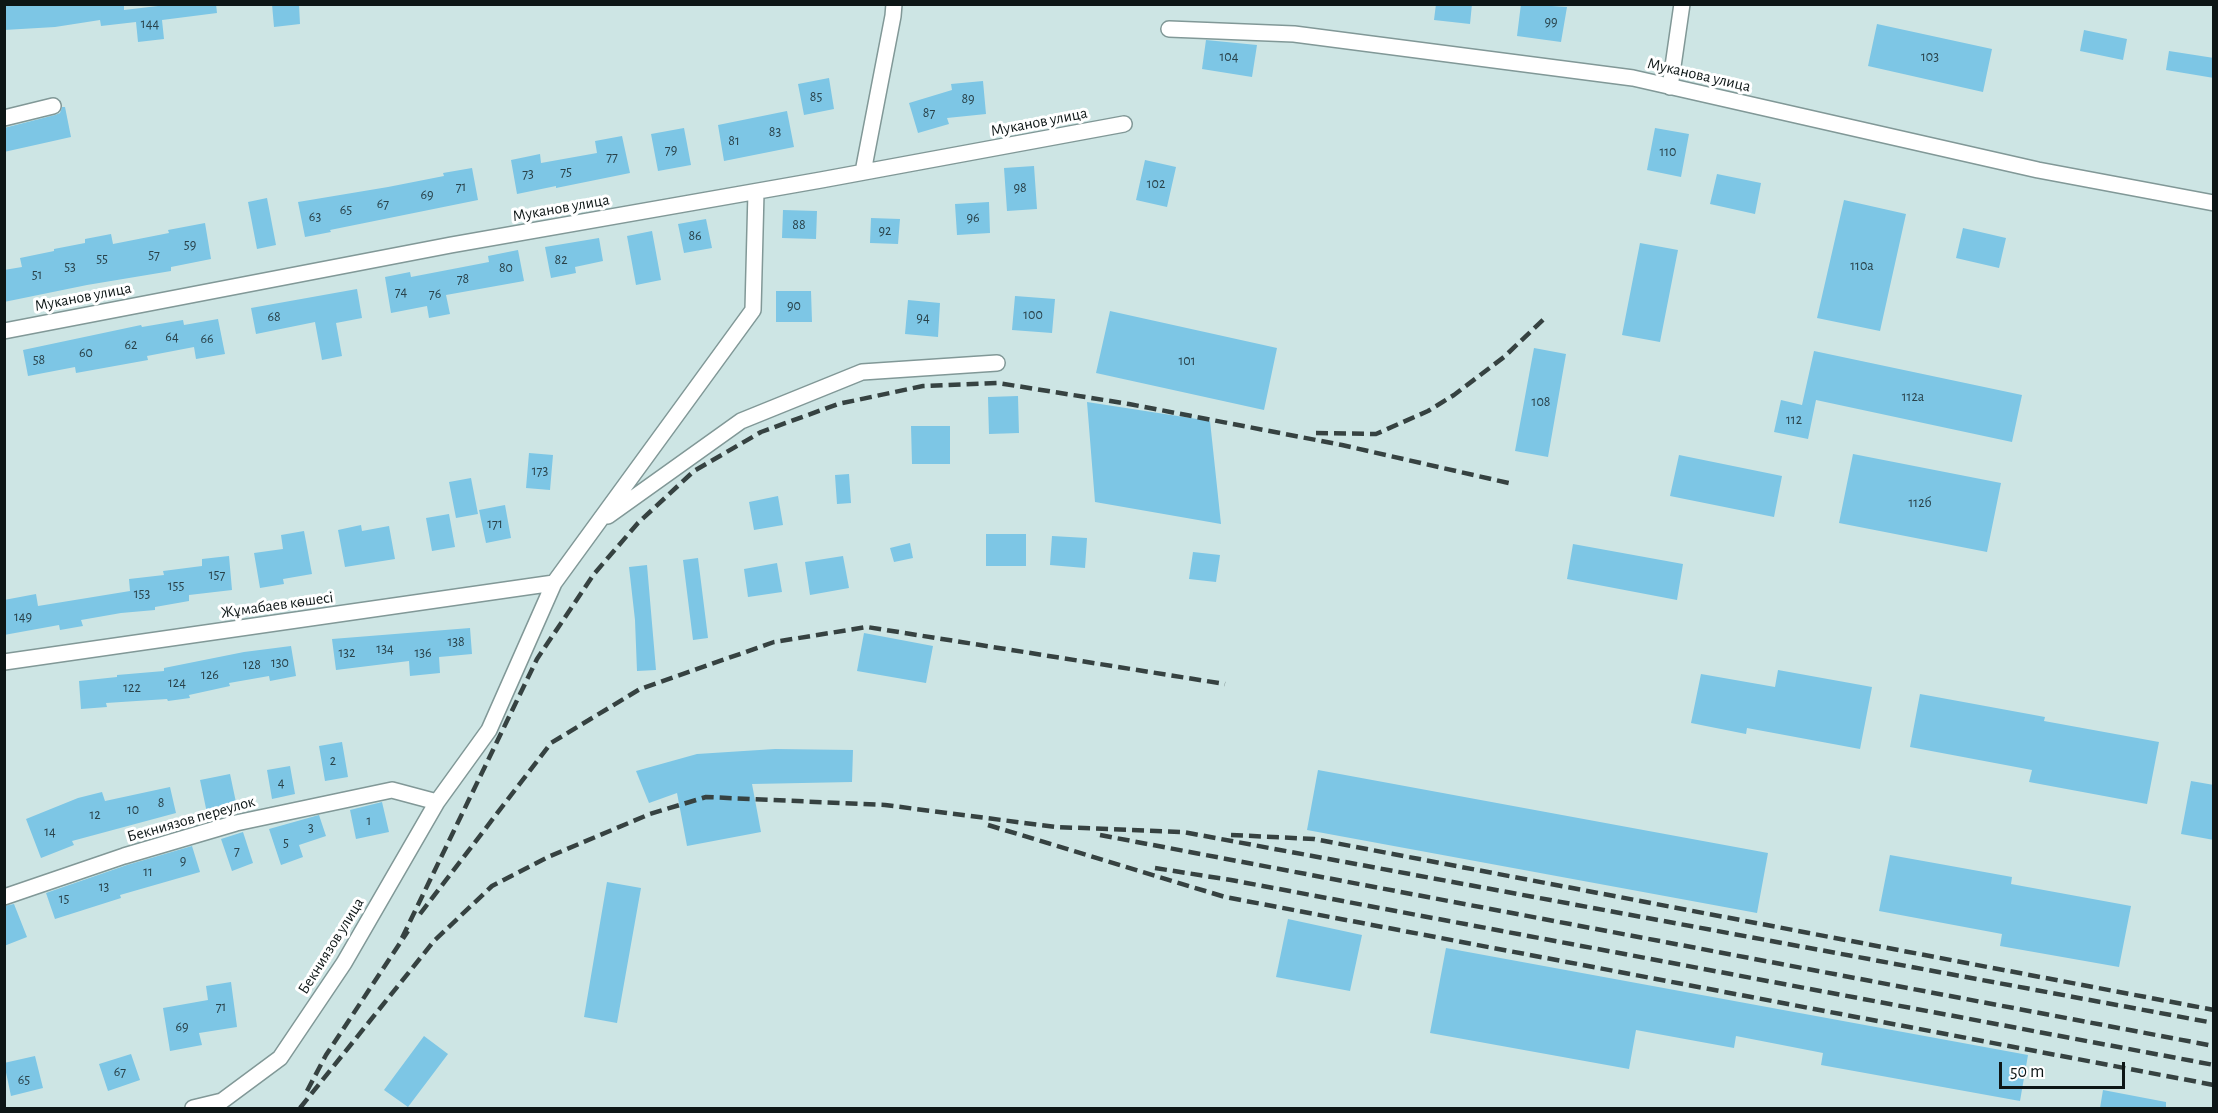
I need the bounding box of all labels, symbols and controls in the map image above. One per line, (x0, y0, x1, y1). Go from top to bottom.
house number: 99 (1544, 14, 1558, 30)
house number: 144 (141, 16, 159, 32)
house number: 104 (1220, 49, 1238, 65)
house number: 103 (1921, 49, 1939, 65)
street label: Муканова улица (1645, 54, 1753, 96)
house number: 85 (810, 89, 822, 105)
house number: 89 (961, 91, 975, 107)
street label: Муканов улица (989, 103, 1089, 141)
house number: 87 (923, 105, 935, 121)
house number: 83 (769, 124, 781, 140)
house number: 81 (728, 133, 740, 149)
house number: 79 (665, 142, 677, 158)
house number: 110 (1659, 144, 1677, 160)
house number: 77 (606, 149, 618, 165)
house number: 75 (560, 164, 572, 180)
house number: 73 (522, 166, 534, 182)
house number: 102 (1147, 176, 1165, 192)
house number: 71 (456, 179, 466, 195)
house number: 98 (1013, 180, 1027, 196)
house number: 69 (420, 187, 434, 203)
street label: Муканов улица (511, 190, 611, 226)
house number: 67 (377, 196, 389, 212)
house number: 65 (340, 202, 352, 218)
house number: 63 (309, 209, 321, 225)
house number: 96 (966, 210, 980, 226)
house number: 88 (792, 217, 806, 233)
house number: 92 (879, 223, 891, 239)
house number: 86 (688, 228, 702, 244)
house number: 59 (184, 237, 196, 253)
house number: 57 (148, 247, 160, 263)
house number: 55 (96, 251, 108, 267)
house number: 82 (554, 252, 568, 268)
house number: 110а (1850, 258, 1874, 274)
house number: 53 (64, 259, 76, 275)
house number: 80 (499, 260, 513, 276)
house number: 51 (32, 267, 42, 283)
house number: 78 (457, 271, 469, 287)
street label: Муканов улица (33, 278, 133, 316)
house number: 74 (395, 284, 407, 300)
house number: 76 (429, 286, 441, 302)
house number: 90 (787, 298, 801, 314)
house number: 100 (1023, 307, 1043, 323)
house number: 68 (267, 309, 281, 325)
house number: 94 (916, 310, 930, 326)
house number: 64 (165, 329, 179, 345)
house number: 66 (200, 331, 214, 347)
house number: 62 (125, 337, 137, 353)
house number: 60 (79, 345, 93, 361)
house number: 58 (33, 352, 45, 368)
house number: 101 (1178, 353, 1196, 369)
house number: 112а (1902, 389, 1924, 405)
house number: 108 (1532, 394, 1550, 410)
house number: 112 (1786, 412, 1802, 428)
house number: 173 (532, 463, 548, 479)
house number: 112б (1908, 495, 1932, 511)
house number: 171 (487, 516, 503, 532)
house number: 157 (209, 567, 225, 583)
house number: 155 (168, 578, 184, 594)
house number: 153 (134, 586, 150, 602)
street label: Жұмабаев көшесі (219, 588, 335, 622)
house number: 149 (14, 609, 32, 625)
house number: 138 (447, 634, 465, 650)
house number: 134 (376, 641, 394, 657)
house number: 132 (339, 645, 355, 661)
house number: 136 (414, 645, 432, 661)
house number: 130 (271, 655, 289, 671)
house number: 128 (243, 657, 261, 673)
house number: 126 (201, 667, 219, 683)
house number: 124 (168, 675, 186, 691)
house number: 122 (123, 680, 141, 696)
house number: 2 (330, 753, 336, 769)
house number: 4 (278, 775, 284, 791)
street label: Бекниязов переулок (125, 792, 257, 846)
house number: 8 (158, 795, 164, 811)
house number: 10 (127, 802, 139, 818)
house number: 12 (89, 807, 101, 823)
house number: 1 (367, 813, 371, 829)
house number: 3 (308, 820, 314, 836)
house number: 14 (44, 824, 56, 840)
house number: 5 (283, 835, 289, 851)
house number: 7 (234, 843, 240, 859)
house number: 9 (180, 853, 186, 869)
house number: 11 (143, 864, 153, 880)
house number: 13 (99, 879, 109, 895)
house number: 15 (59, 891, 69, 907)
street label: Бекниязов улица (294, 894, 368, 998)
house number: 71 (216, 999, 226, 1015)
house number: 69 (175, 1019, 189, 1035)
scale bar (2002, 1050, 2128, 1088)
text: 50 m (2010, 1063, 2044, 1081)
house number: 67 (114, 1064, 126, 1080)
house number: 65 (18, 1072, 30, 1088)

